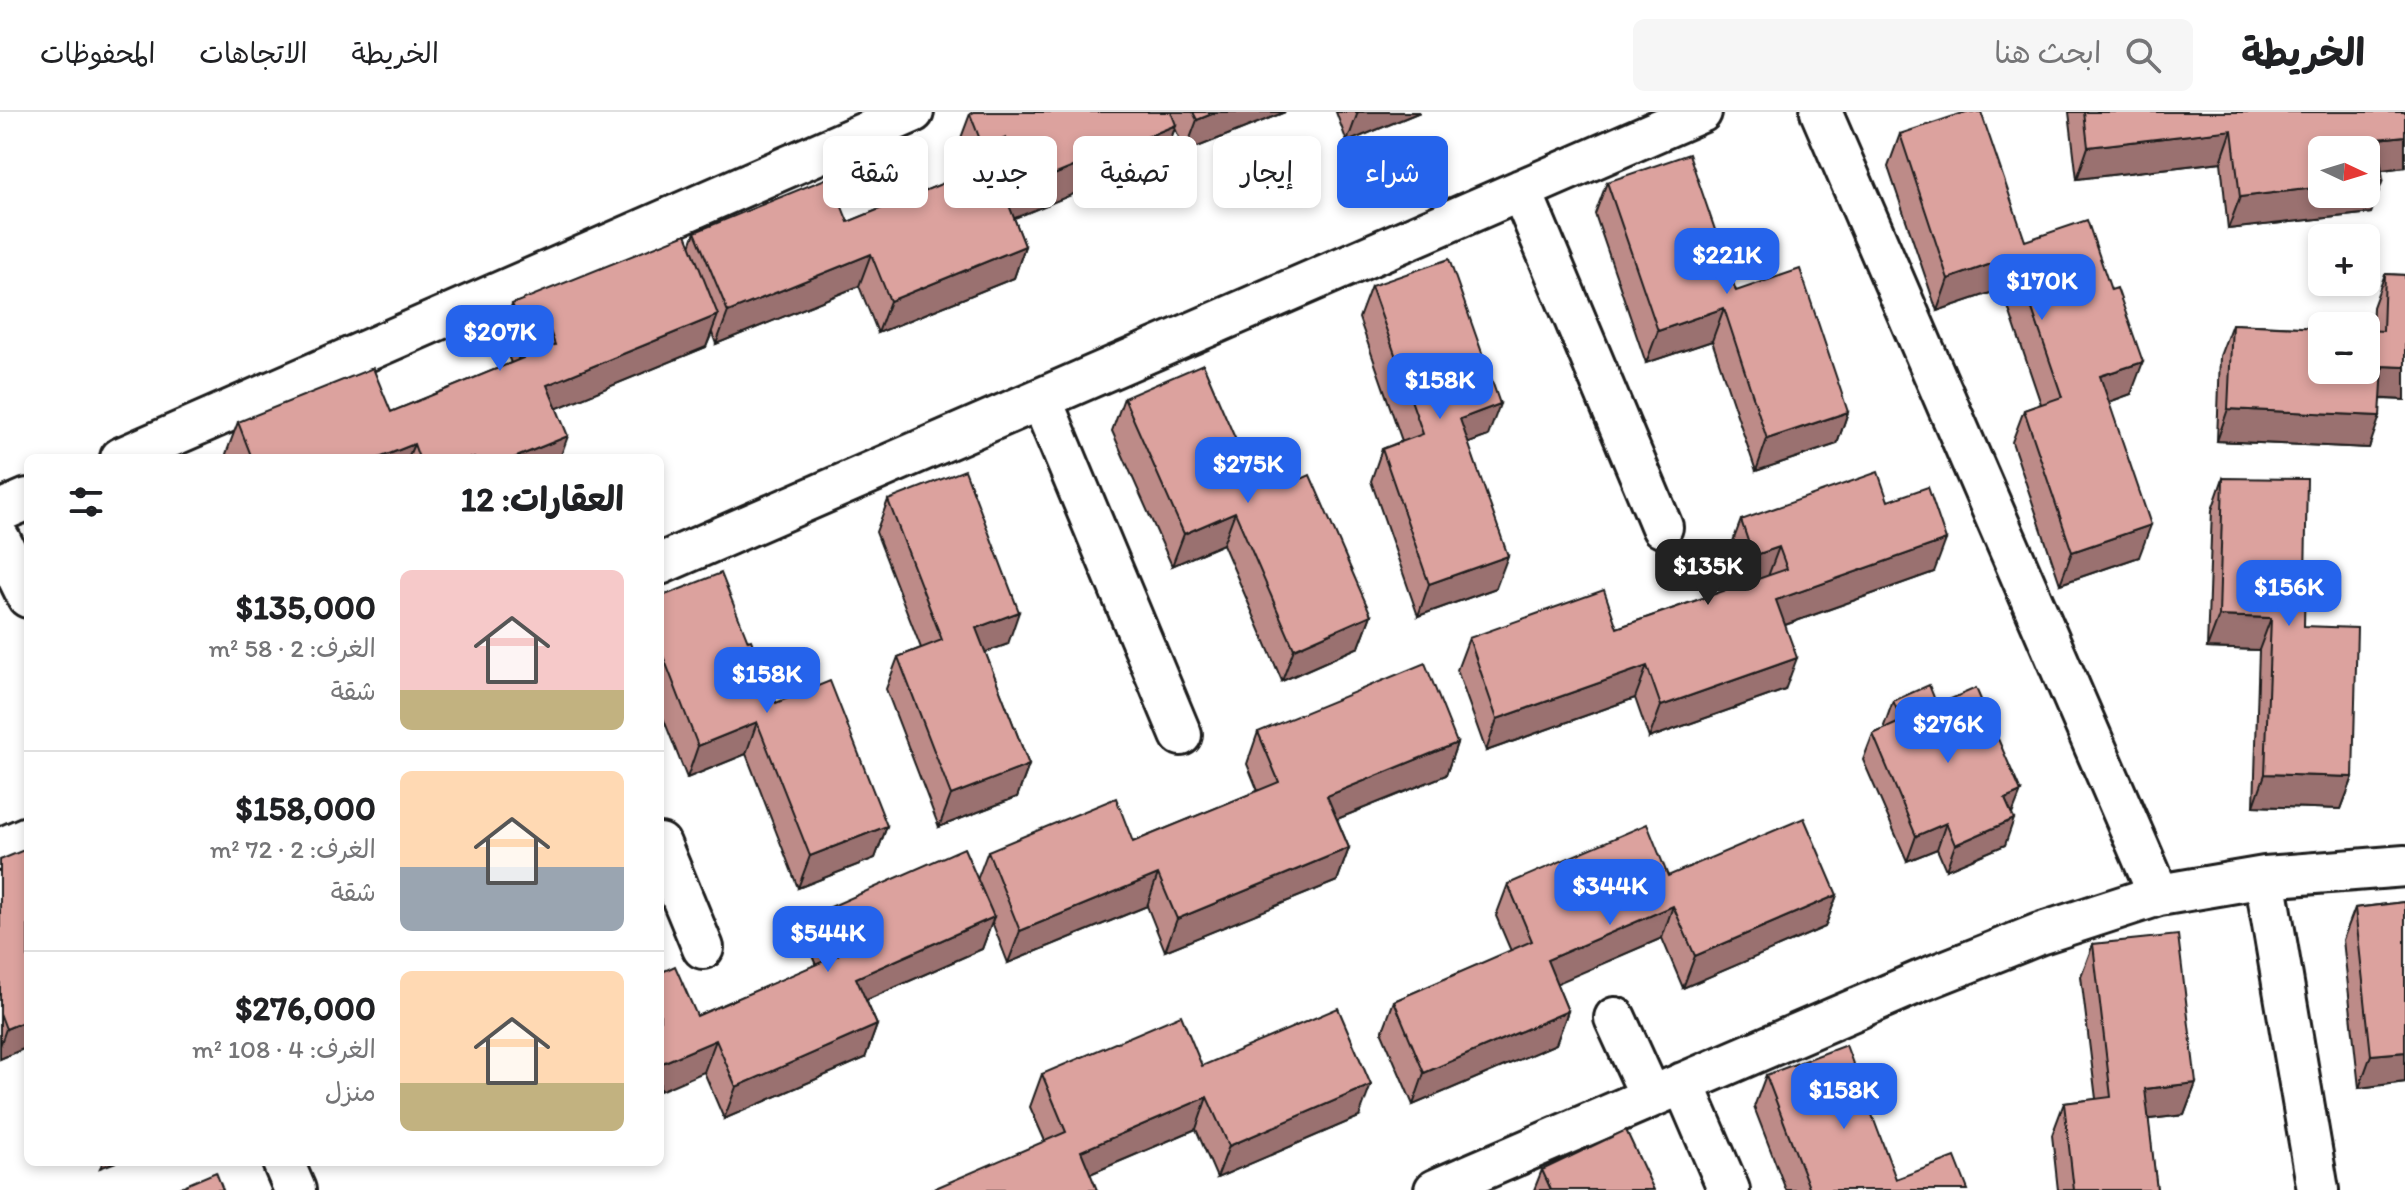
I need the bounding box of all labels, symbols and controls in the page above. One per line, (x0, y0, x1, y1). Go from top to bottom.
search box (1633, 19, 2193, 91)
text: الخريطة (2241, 30, 2365, 76)
icon: search (2121, 33, 2165, 77)
text: ابحث هنا (1994, 34, 2101, 71)
text: المحفوظات (40, 36, 155, 70)
text: الاتجاهات (199, 36, 307, 70)
text: الخريطة (351, 36, 439, 70)
chip: شقة (823, 136, 928, 208)
chip: جديد (944, 136, 1057, 208)
chip: تصفية (1073, 136, 1197, 208)
chip: إيجار (1213, 136, 1321, 208)
chip: شراء (1337, 136, 1448, 208)
north arrow (2308, 136, 2380, 208)
map controls (2308, 136, 2380, 384)
button: + (2308, 224, 2380, 296)
pin: $221K (1671, 228, 1783, 296)
text: $221K (1692, 238, 1762, 270)
pin: $170K (1986, 254, 2098, 322)
text: $170K (2007, 264, 2077, 296)
pin: $207K (444, 305, 556, 373)
button: − (2308, 312, 2380, 384)
text: $207K (464, 315, 536, 347)
pin: $158K (1384, 353, 1496, 421)
text: $158K (1405, 363, 1475, 395)
pin: $275K (1192, 437, 1304, 505)
text: $275K (1213, 447, 1283, 479)
text: العقارات: 12 (460, 479, 624, 520)
icon: filters (64, 480, 108, 524)
pin: $135K (1652, 539, 1764, 607)
text: $135K (1673, 549, 1743, 581)
pin: $156K (2233, 560, 2345, 628)
text: $156K (2254, 570, 2324, 602)
text: $135,000 (236, 587, 376, 628)
icon: home (464, 602, 560, 698)
text: الغرف: 2 · 58 m² (208, 632, 376, 664)
pin: $158K (711, 647, 823, 715)
text: $158K (732, 657, 802, 689)
text: شقة (331, 675, 376, 707)
pin: $276K (1892, 697, 2004, 765)
text: $276K (1913, 707, 1983, 739)
text: $158,000 (236, 788, 376, 829)
icon: home (464, 803, 560, 899)
text: الغرف: 2 · 72 m² (210, 833, 376, 865)
pin: $344K (1554, 859, 1666, 927)
text: $344K (1572, 869, 1648, 901)
text: شقة (331, 876, 376, 908)
pin: $544K (772, 906, 884, 974)
text: $544K (791, 916, 865, 948)
text: $276,000 (235, 988, 376, 1029)
icon: home (464, 1003, 560, 1099)
text: الغرف: 4 · 108 m² (192, 1033, 376, 1065)
pin: $158K (1788, 1063, 1900, 1131)
text: $158K (1809, 1073, 1879, 1105)
text: منزل (325, 1076, 376, 1108)

